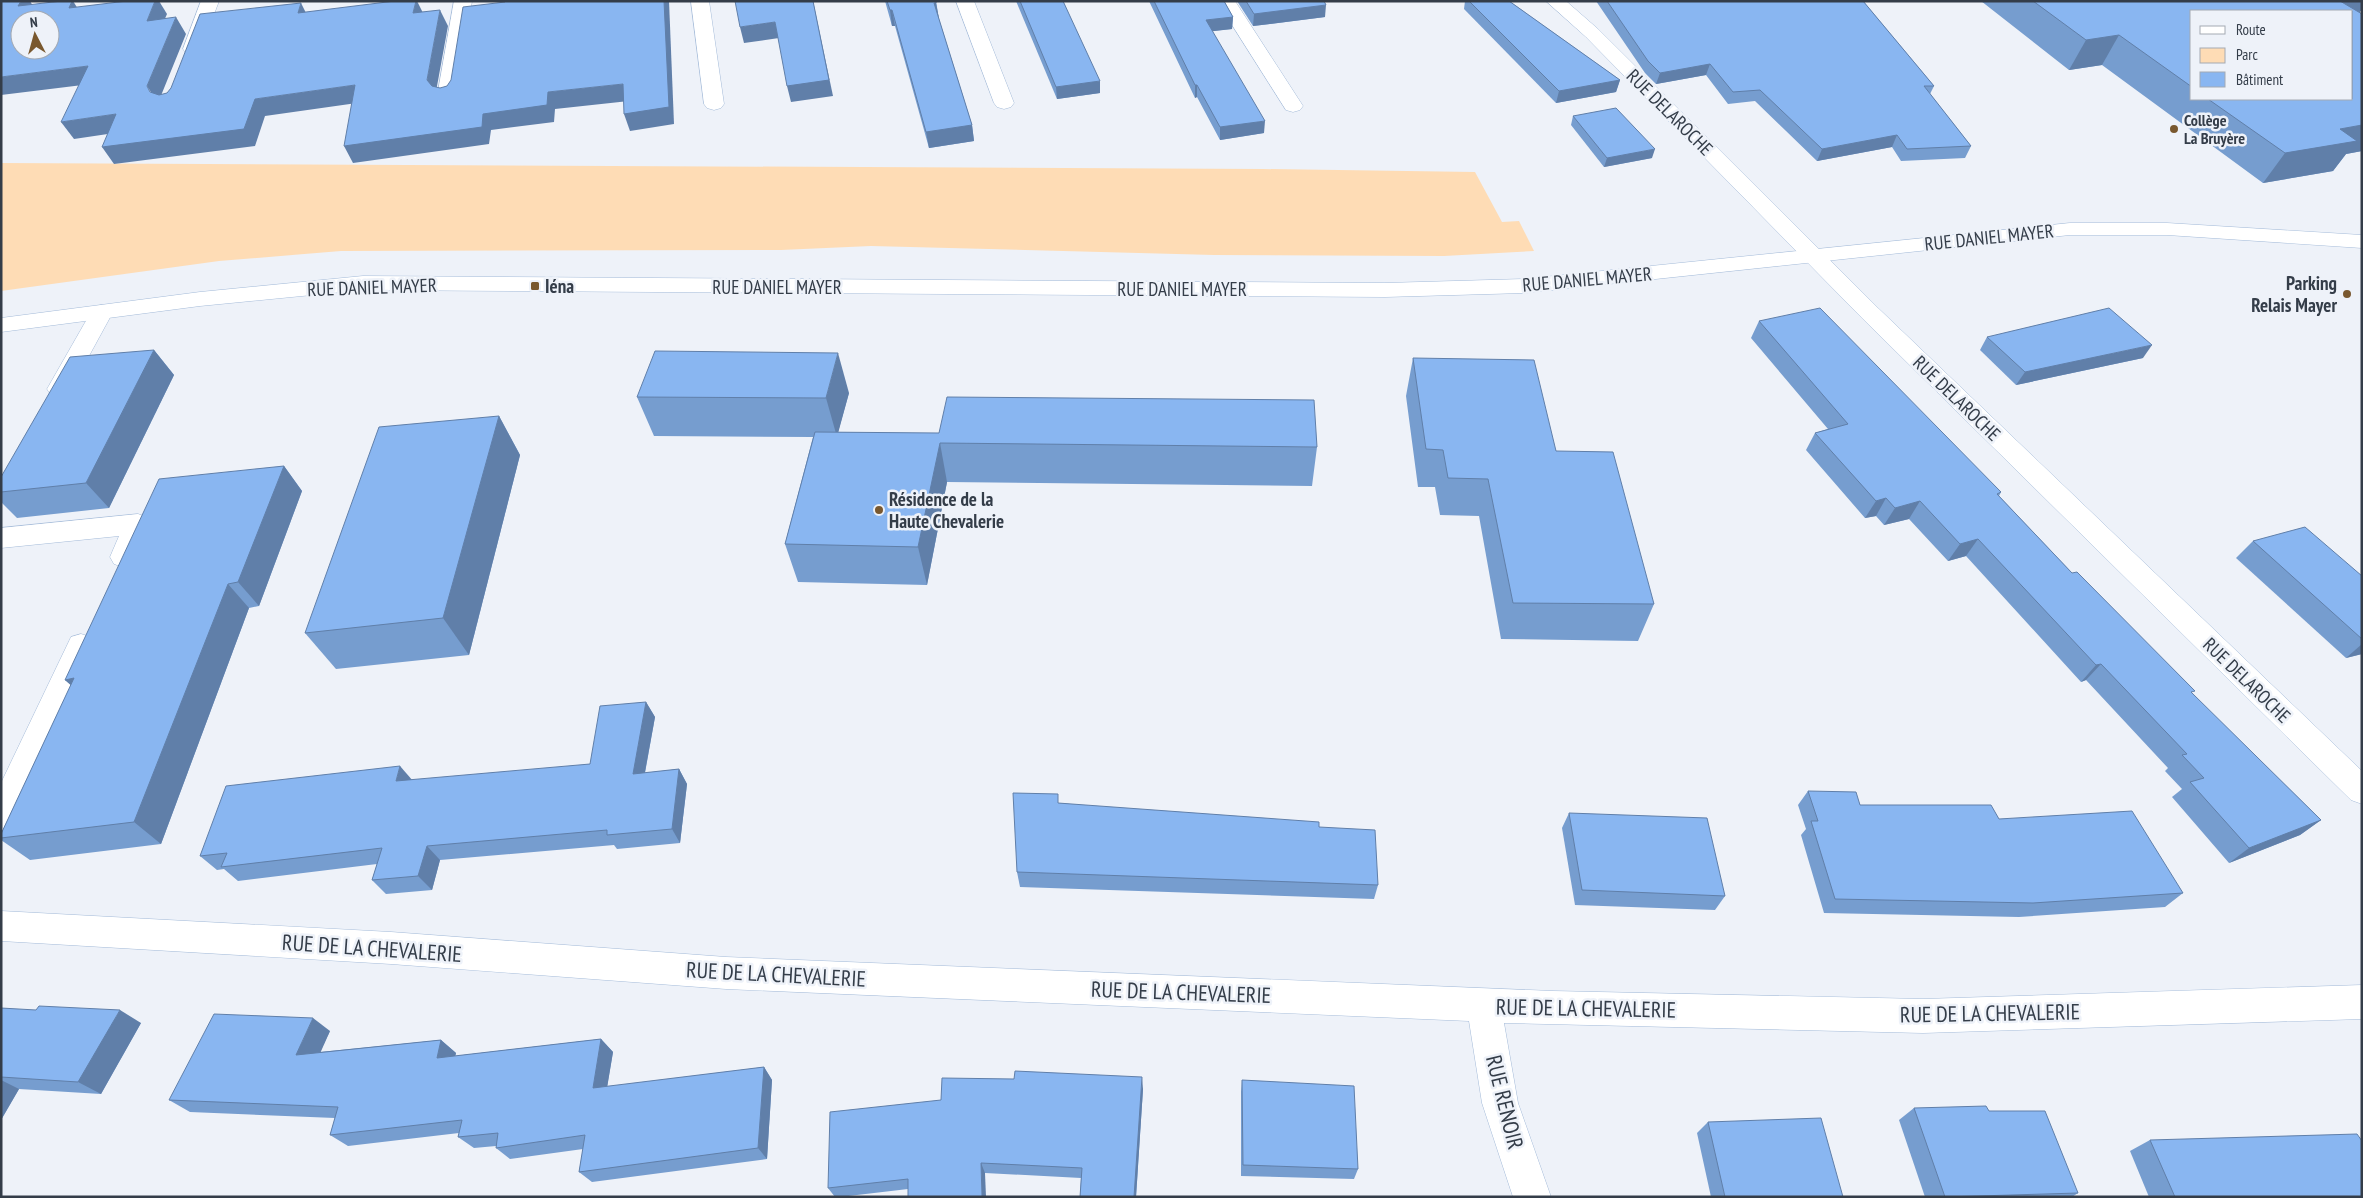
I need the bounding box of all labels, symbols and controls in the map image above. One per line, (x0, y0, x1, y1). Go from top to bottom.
north arrow (10, 10, 60, 60)
legend (2190, 10, 2353, 100)
text: N (29, 13, 38, 31)
text: Route (2236, 20, 2266, 39)
text: Parc (2236, 45, 2258, 64)
street label: RUE DELAROCHE (1622, 64, 1718, 160)
text: Bâtiment (2236, 70, 2283, 89)
place label: Collège La Bruyère (2184, 110, 2245, 148)
marker: Collège La Bruyère (2168, 123, 2180, 135)
street label: RUE DANIEL MAYER (1923, 218, 2055, 256)
street label: RUE DANIEL MAYER (1521, 261, 1653, 297)
place label: Parking Relais Mayer (2251, 271, 2337, 317)
street label: RUE DANIEL MAYER (307, 273, 437, 301)
place label: Iéna (545, 274, 574, 298)
street label: RUE DANIEL MAYER (712, 275, 842, 299)
street label: RUE DANIEL MAYER (1117, 277, 1247, 301)
marker: Iéna (529, 280, 541, 292)
marker: Parking Relais Mayer (2341, 288, 2353, 300)
street label: RUE DELAROCHE (1908, 350, 2006, 446)
place label: Résidence de la Haute Chevalerie (889, 487, 1004, 533)
marker: Résidence de la Haute Chevalerie (873, 504, 885, 516)
street label: RUE DELAROCHE (2198, 632, 2296, 728)
street label: RUE DE LA CHEVALERIE (281, 928, 463, 968)
street label: RUE DE LA CHEVALERIE (685, 955, 867, 993)
street label: RUE DE LA CHEVALERIE (1091, 975, 1271, 1009)
street label: RUE DE LA CHEVALERIE (1496, 992, 1676, 1024)
street label: RUE DE LA CHEVALERIE (1900, 997, 2080, 1029)
street label: RUE RENOIR (1480, 1052, 1530, 1152)

